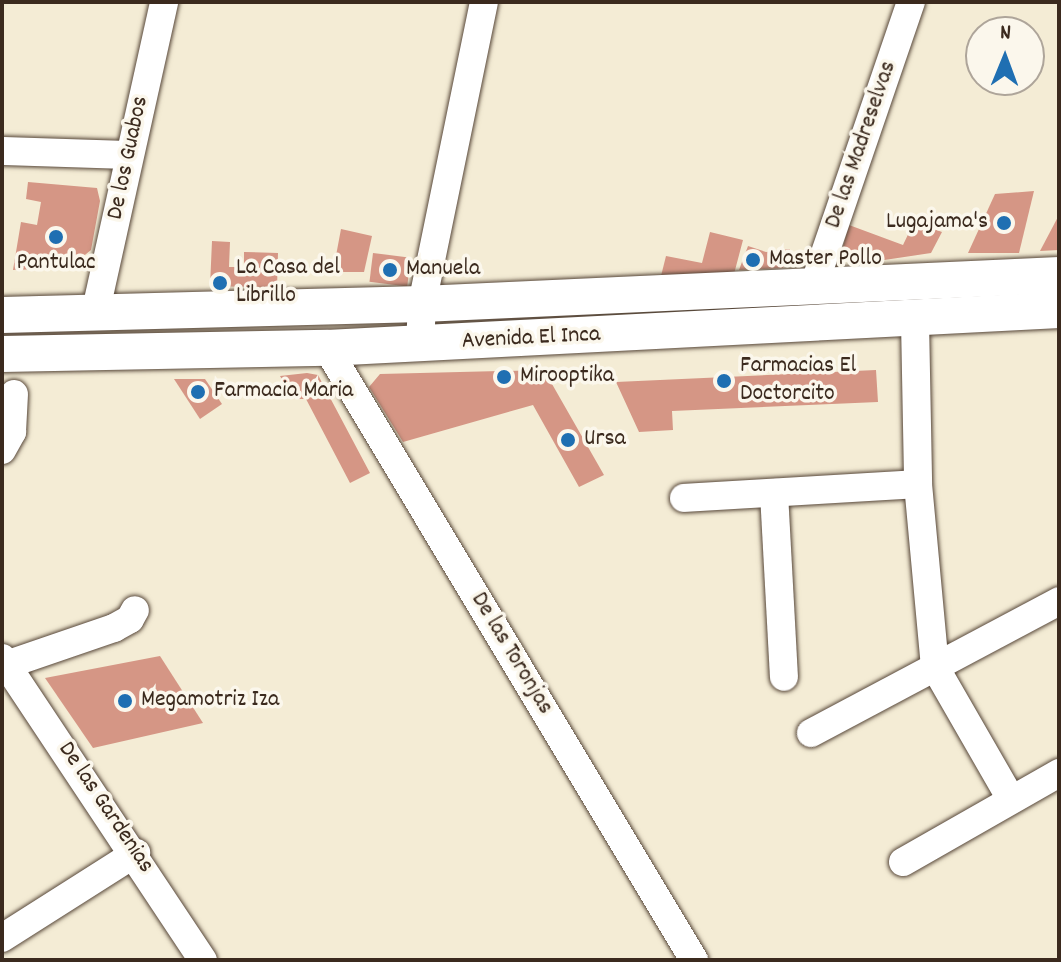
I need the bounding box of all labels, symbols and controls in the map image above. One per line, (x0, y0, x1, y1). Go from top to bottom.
north arrow (965, 16, 1045, 96)
text: N (1000, 18, 1011, 49)
street label: De las Madreselvas (820, 58, 904, 232)
street label: De los Guabos (102, 94, 156, 222)
place label: Lugajama's (886, 209, 988, 237)
marker: Lugajama's (995, 214, 1013, 232)
marker: Pantulac (47, 228, 65, 246)
place label: Master Pollo (769, 246, 882, 274)
place label: Pantulac (16, 250, 96, 278)
marker: Master Pollo (744, 251, 762, 269)
place label: La Casa del Librillo (236, 255, 340, 311)
place label: Manuela (406, 256, 480, 284)
marker: Manuela (381, 261, 399, 279)
marker: La Casa del Librillo (211, 274, 229, 292)
street label: Avenida El Inca (461, 321, 601, 357)
place label: Farmacias El Doctorcito (740, 353, 856, 409)
place label: Mirooptika (520, 363, 614, 391)
marker: Mirooptika (495, 368, 513, 386)
marker: Farmacias El Doctorcito (715, 372, 733, 390)
place label: Farmacia Maria (214, 378, 353, 406)
marker: Farmacia Maria (189, 383, 207, 401)
place label: Ursa (584, 426, 626, 454)
marker: Ursa (559, 431, 577, 449)
street label: De las Toronjas (463, 588, 559, 720)
place label: Megamotriz Iza (141, 687, 279, 715)
marker: Megamotriz Iza (116, 692, 134, 710)
street label: De las Gardenias (51, 737, 159, 879)

